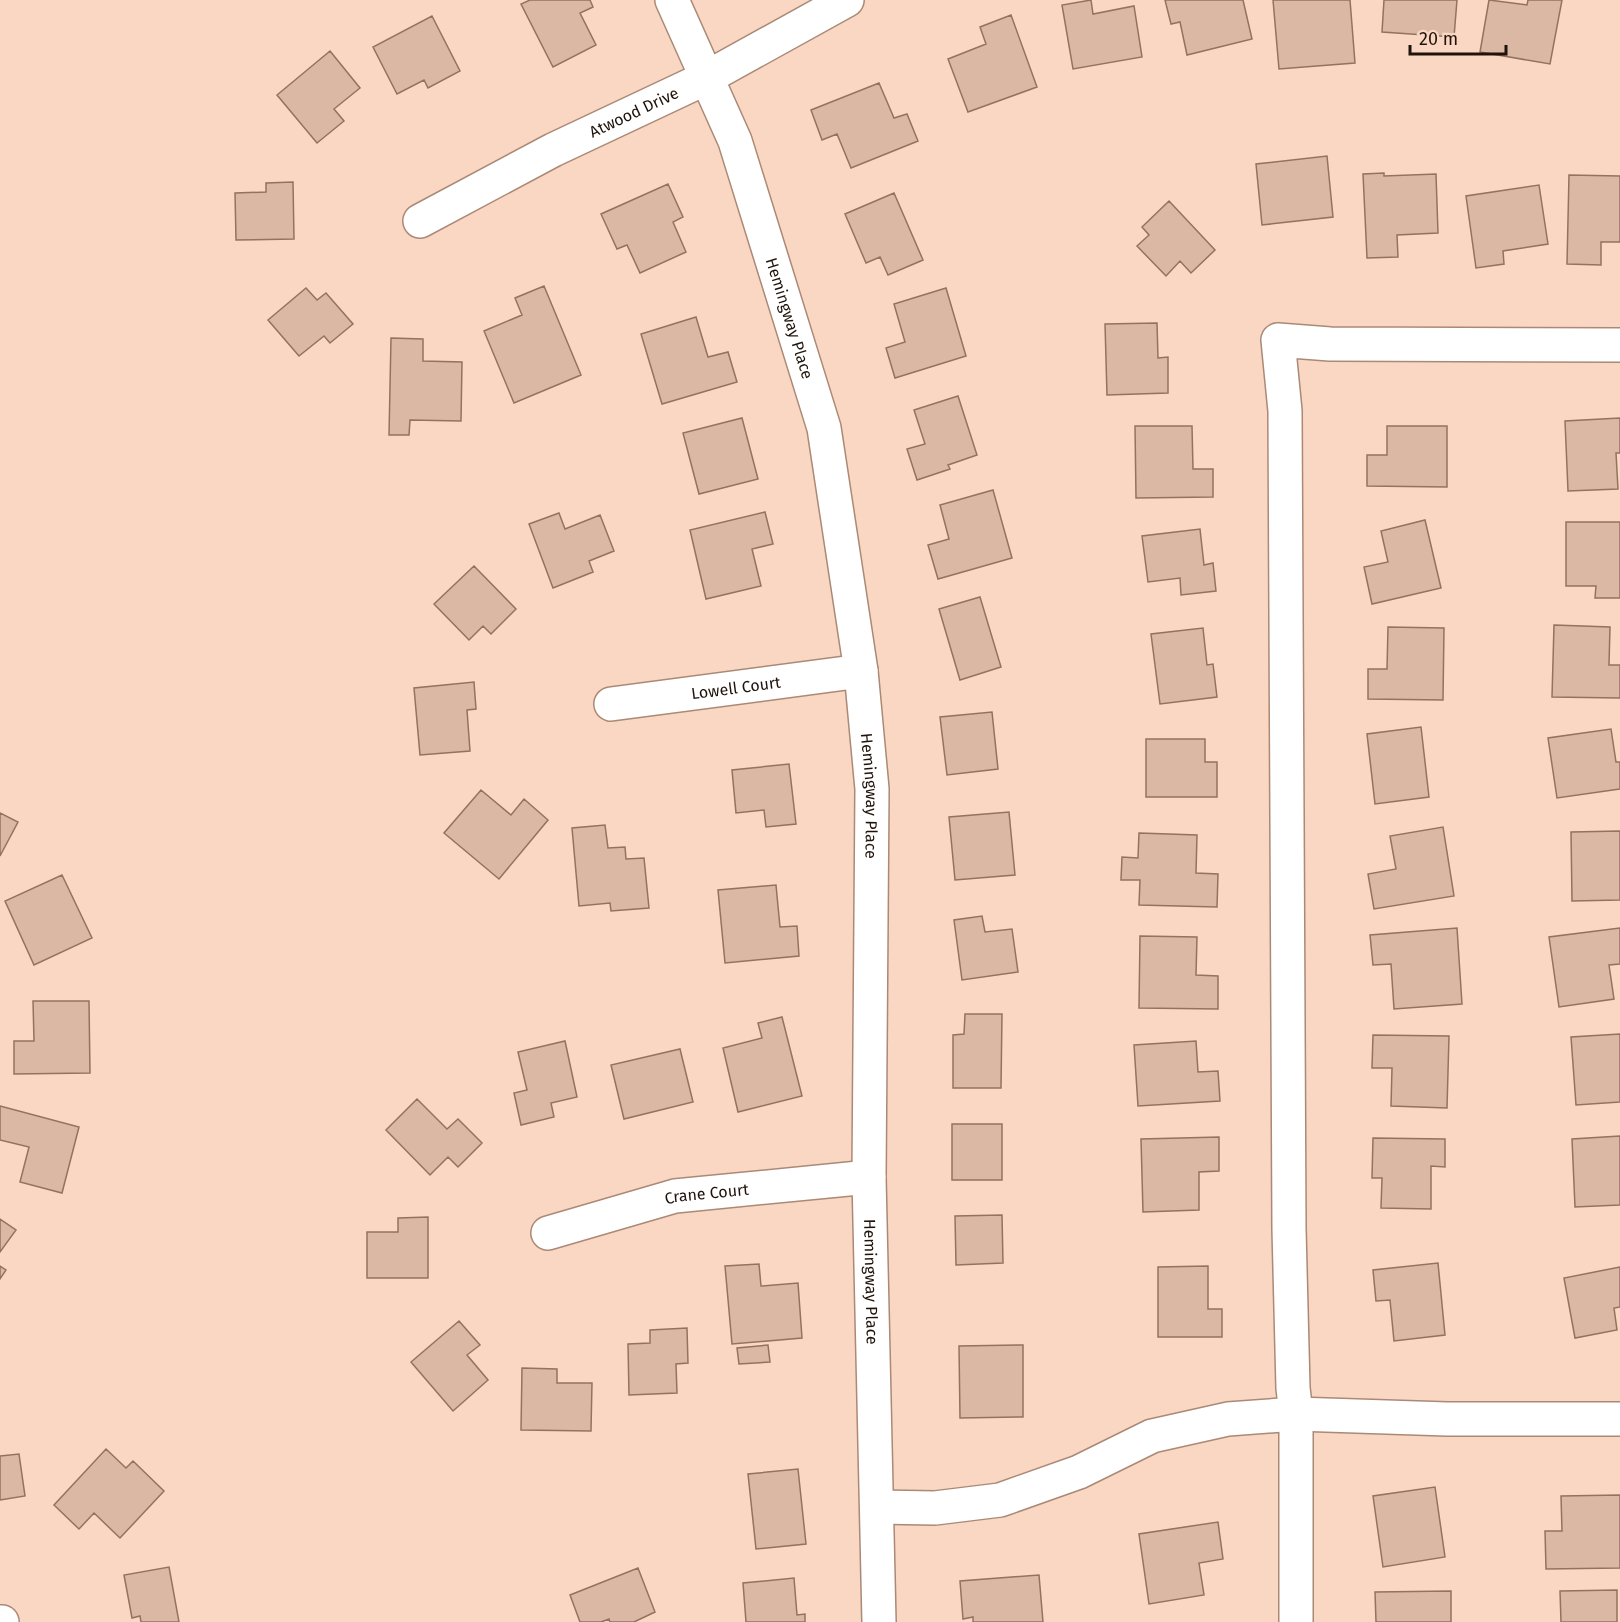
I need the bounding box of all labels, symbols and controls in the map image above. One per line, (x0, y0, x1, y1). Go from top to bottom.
scale bar (1410, 18, 1506, 56)
text: 20 m (1419, 28, 1458, 50)
street label: Atwood Drive (586, 83, 682, 142)
street label: Hemingway Place (762, 255, 817, 381)
street label: Lowell Court (690, 673, 782, 703)
street label: Hemingway Place (857, 732, 881, 859)
street label: Crane Court (662, 1180, 750, 1209)
street label: Hemingway Place (860, 1219, 882, 1345)

